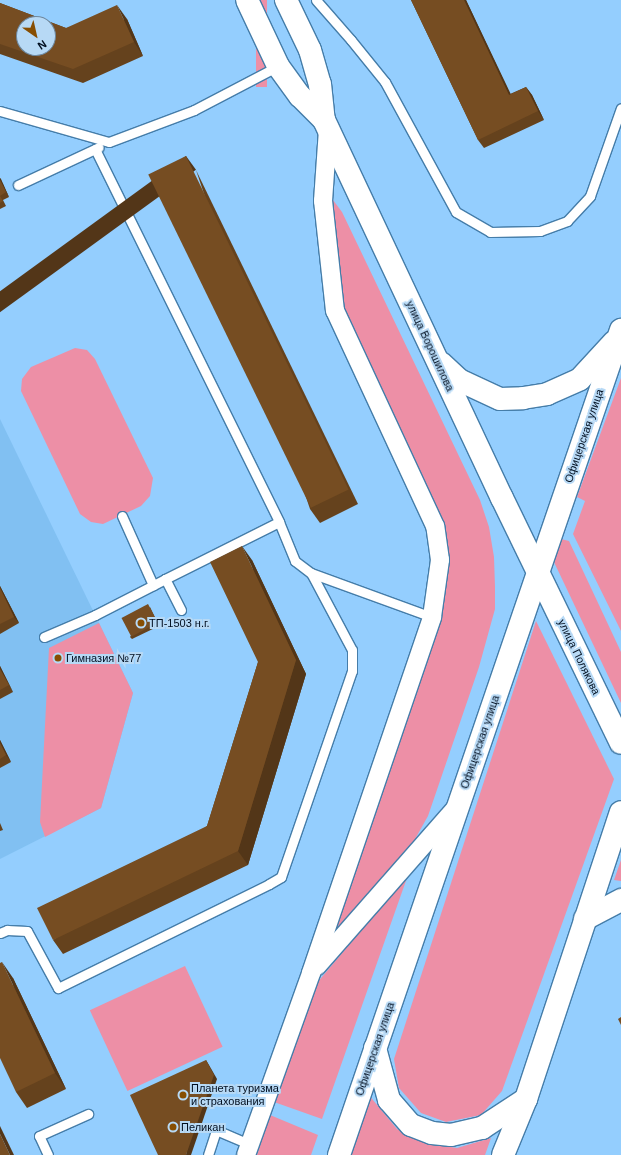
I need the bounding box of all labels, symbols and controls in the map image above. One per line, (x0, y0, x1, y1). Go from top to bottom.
north arrow (16, 16, 56, 56)
text: N (36, 38, 49, 52)
street label: улица Ворошилова (403, 299, 457, 393)
street label: Офицерская улица (562, 387, 606, 485)
place label: ТП-1503 н.г. (149, 616, 210, 630)
street label: улица Полякова (555, 617, 603, 697)
marker: ТП-1503 н.г. (136, 618, 146, 628)
place label: Гимназия №77 (66, 651, 141, 665)
marker: Гимназия №77 (53, 653, 63, 663)
street label: Офицерская улица (458, 693, 502, 791)
street label: Офицерская улица (353, 1000, 397, 1098)
place label: Планета туризма и страхования (191, 1082, 279, 1108)
marker: Планета туризма и страхования (178, 1090, 188, 1100)
place label: Пеликан (181, 1120, 224, 1134)
marker: Пеликан (168, 1122, 178, 1132)

